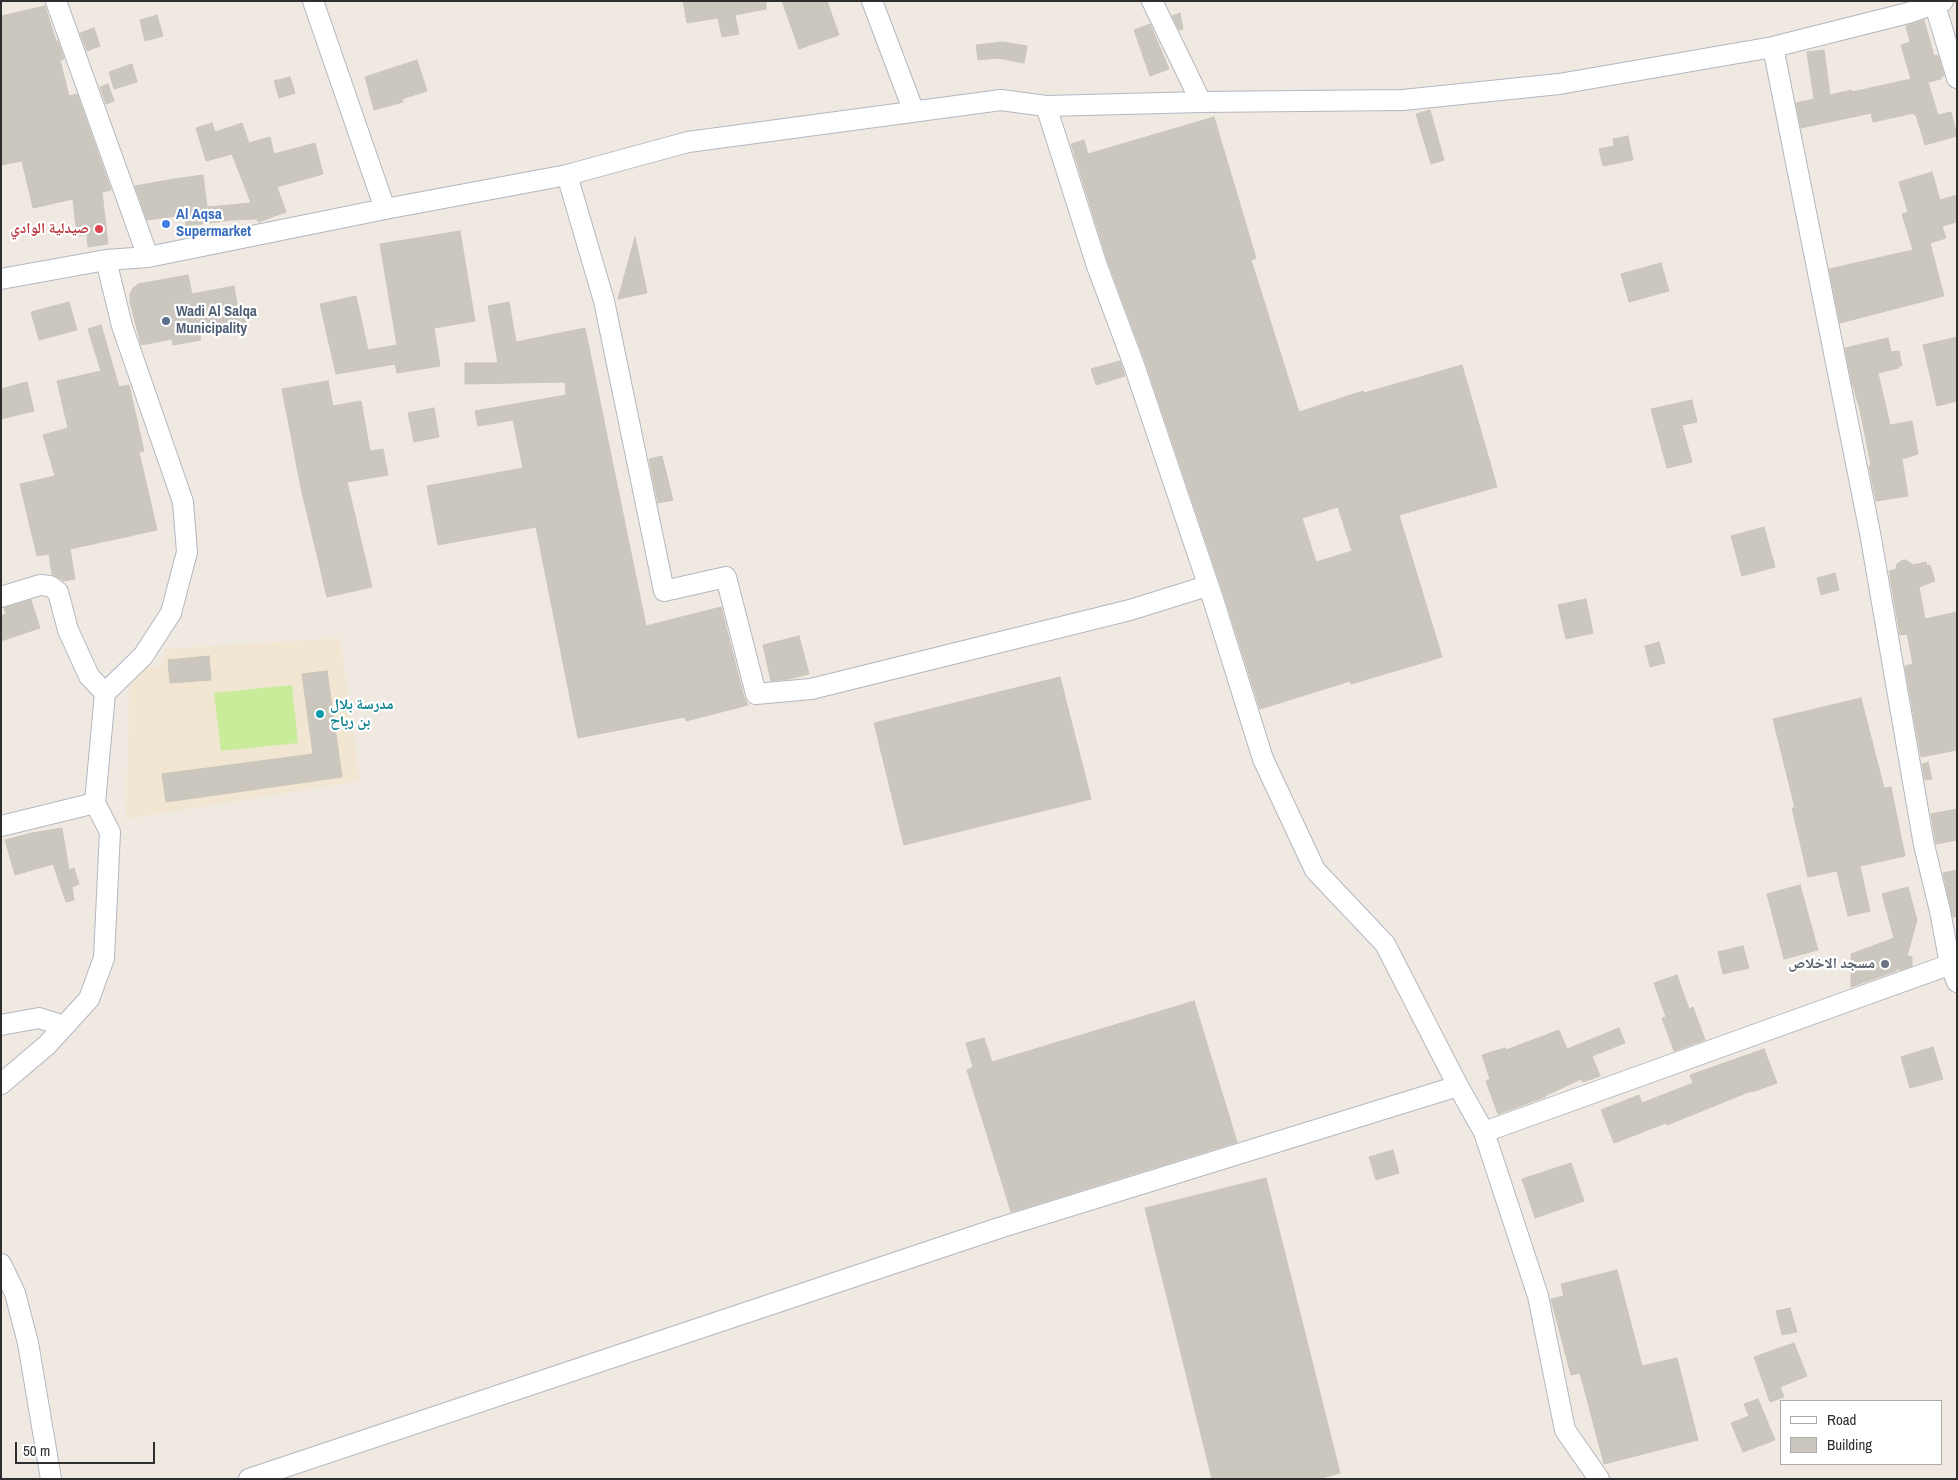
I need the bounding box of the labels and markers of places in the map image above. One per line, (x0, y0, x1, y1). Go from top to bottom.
place label: Al Aqsa Supermarket (176, 206, 251, 241)
marker: Al Aqsa Supermarket (160, 218, 172, 230)
place label: صيدلية الوادي (10, 220, 89, 238)
marker: صيدلية الوادي (93, 223, 105, 235)
place label: Wadi Al Salqa Municipality (176, 303, 257, 338)
marker: Wadi Al Salqa Municipality (160, 315, 172, 327)
place label: مدرسة بلال بن رباح (330, 696, 394, 731)
marker: مدرسة بلال بن رباح (314, 708, 326, 720)
place label: مسجد الاخلاص (1788, 955, 1875, 973)
marker: مسجد الاخلاص (1879, 958, 1891, 970)

